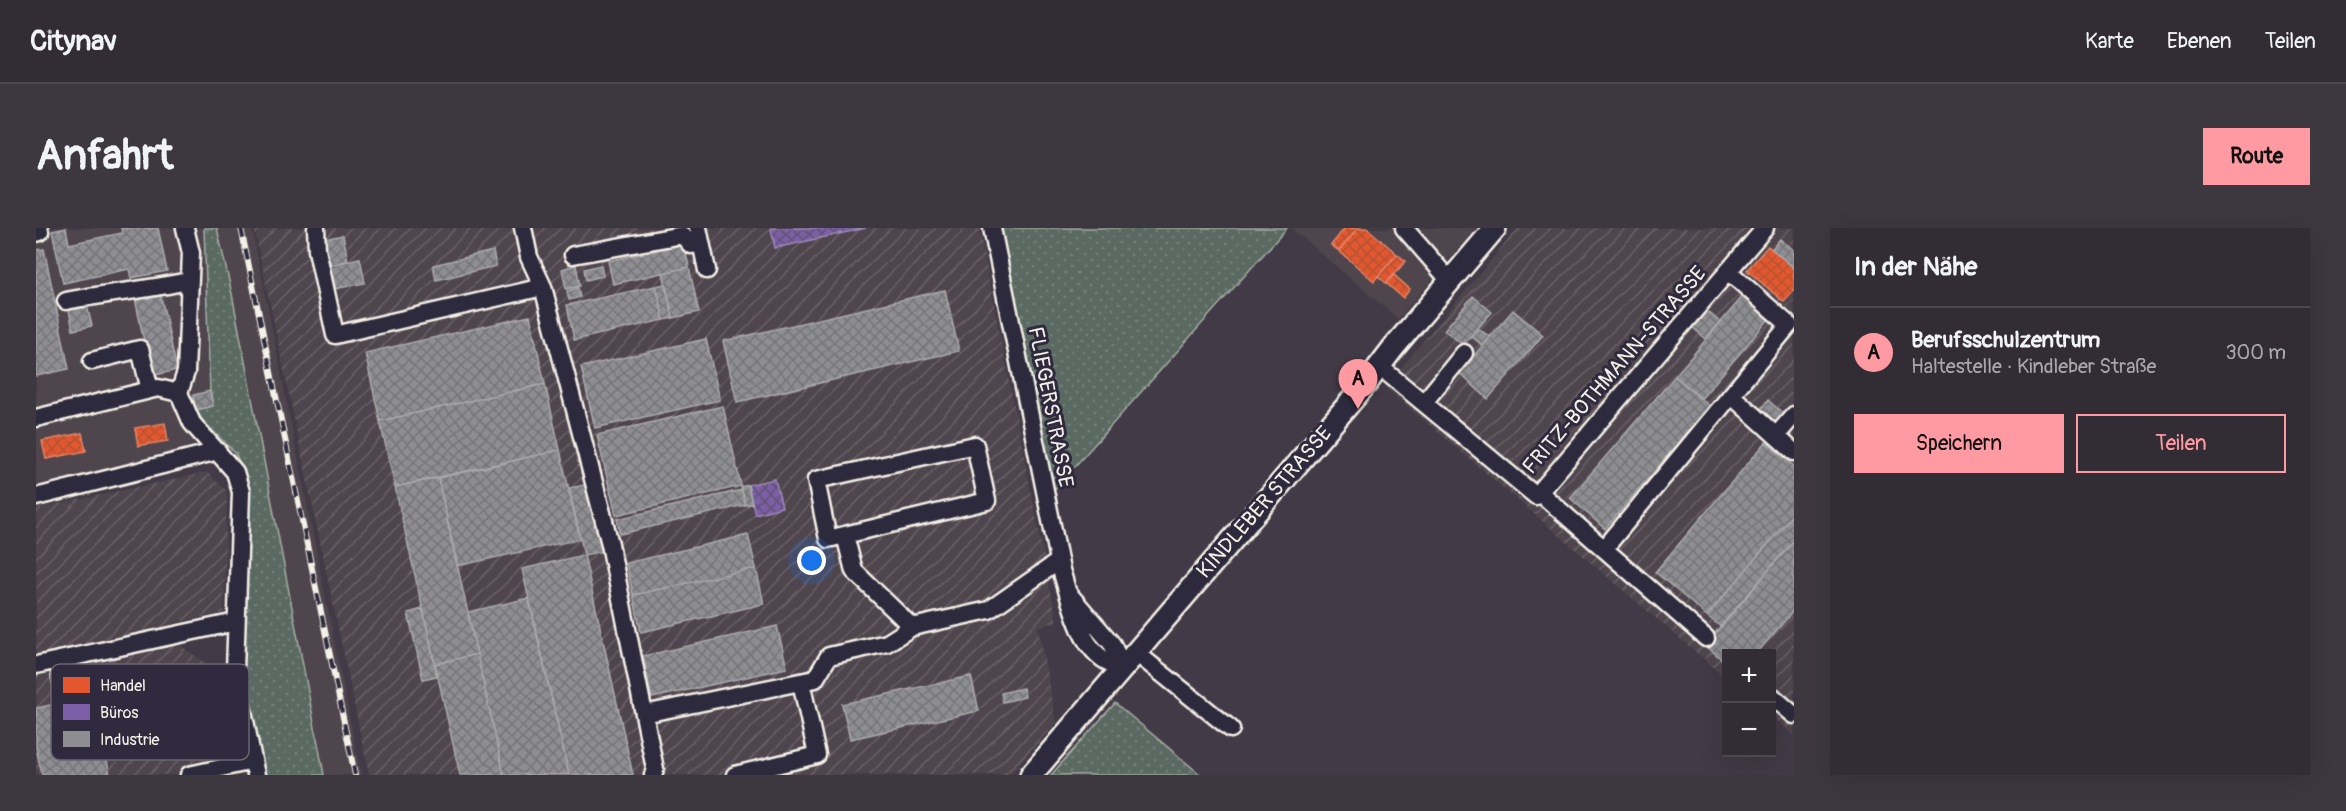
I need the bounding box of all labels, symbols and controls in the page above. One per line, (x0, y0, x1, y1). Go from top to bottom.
text: Citynav (30, 24, 117, 59)
text: Karte (2085, 28, 2134, 55)
text: Ebenen (2167, 28, 2232, 55)
text: Teilen (2265, 28, 2316, 55)
button: Route (2203, 128, 2310, 185)
text: Anfahrt (36, 130, 174, 182)
text: In der Nähe (1854, 251, 1977, 283)
street label: FRITZ-BOTHMANN-STRASSE (1517, 261, 1712, 480)
street label: FLIEGERSTRASSE (1022, 324, 1079, 490)
text: Berufsschulzentrum (1911, 326, 2100, 354)
text: A (1867, 340, 1880, 365)
text: 300 m (2225, 340, 2286, 365)
text: Haltestelle · Kindleber Straße (1911, 354, 2156, 379)
pin: A (1338, 360, 1378, 409)
button: Speichern (1854, 414, 2064, 473)
button: Teilen (2076, 414, 2286, 473)
street label: KINDLEBER STRASSE (1191, 420, 1338, 584)
your location (797, 546, 826, 575)
map controls (1722, 649, 1776, 757)
button: + (1722, 649, 1776, 703)
legend (51, 664, 249, 760)
text: Handel (100, 676, 146, 696)
text: Büros (100, 703, 138, 723)
button: − (1722, 703, 1776, 757)
text: Industrie (100, 730, 160, 750)

